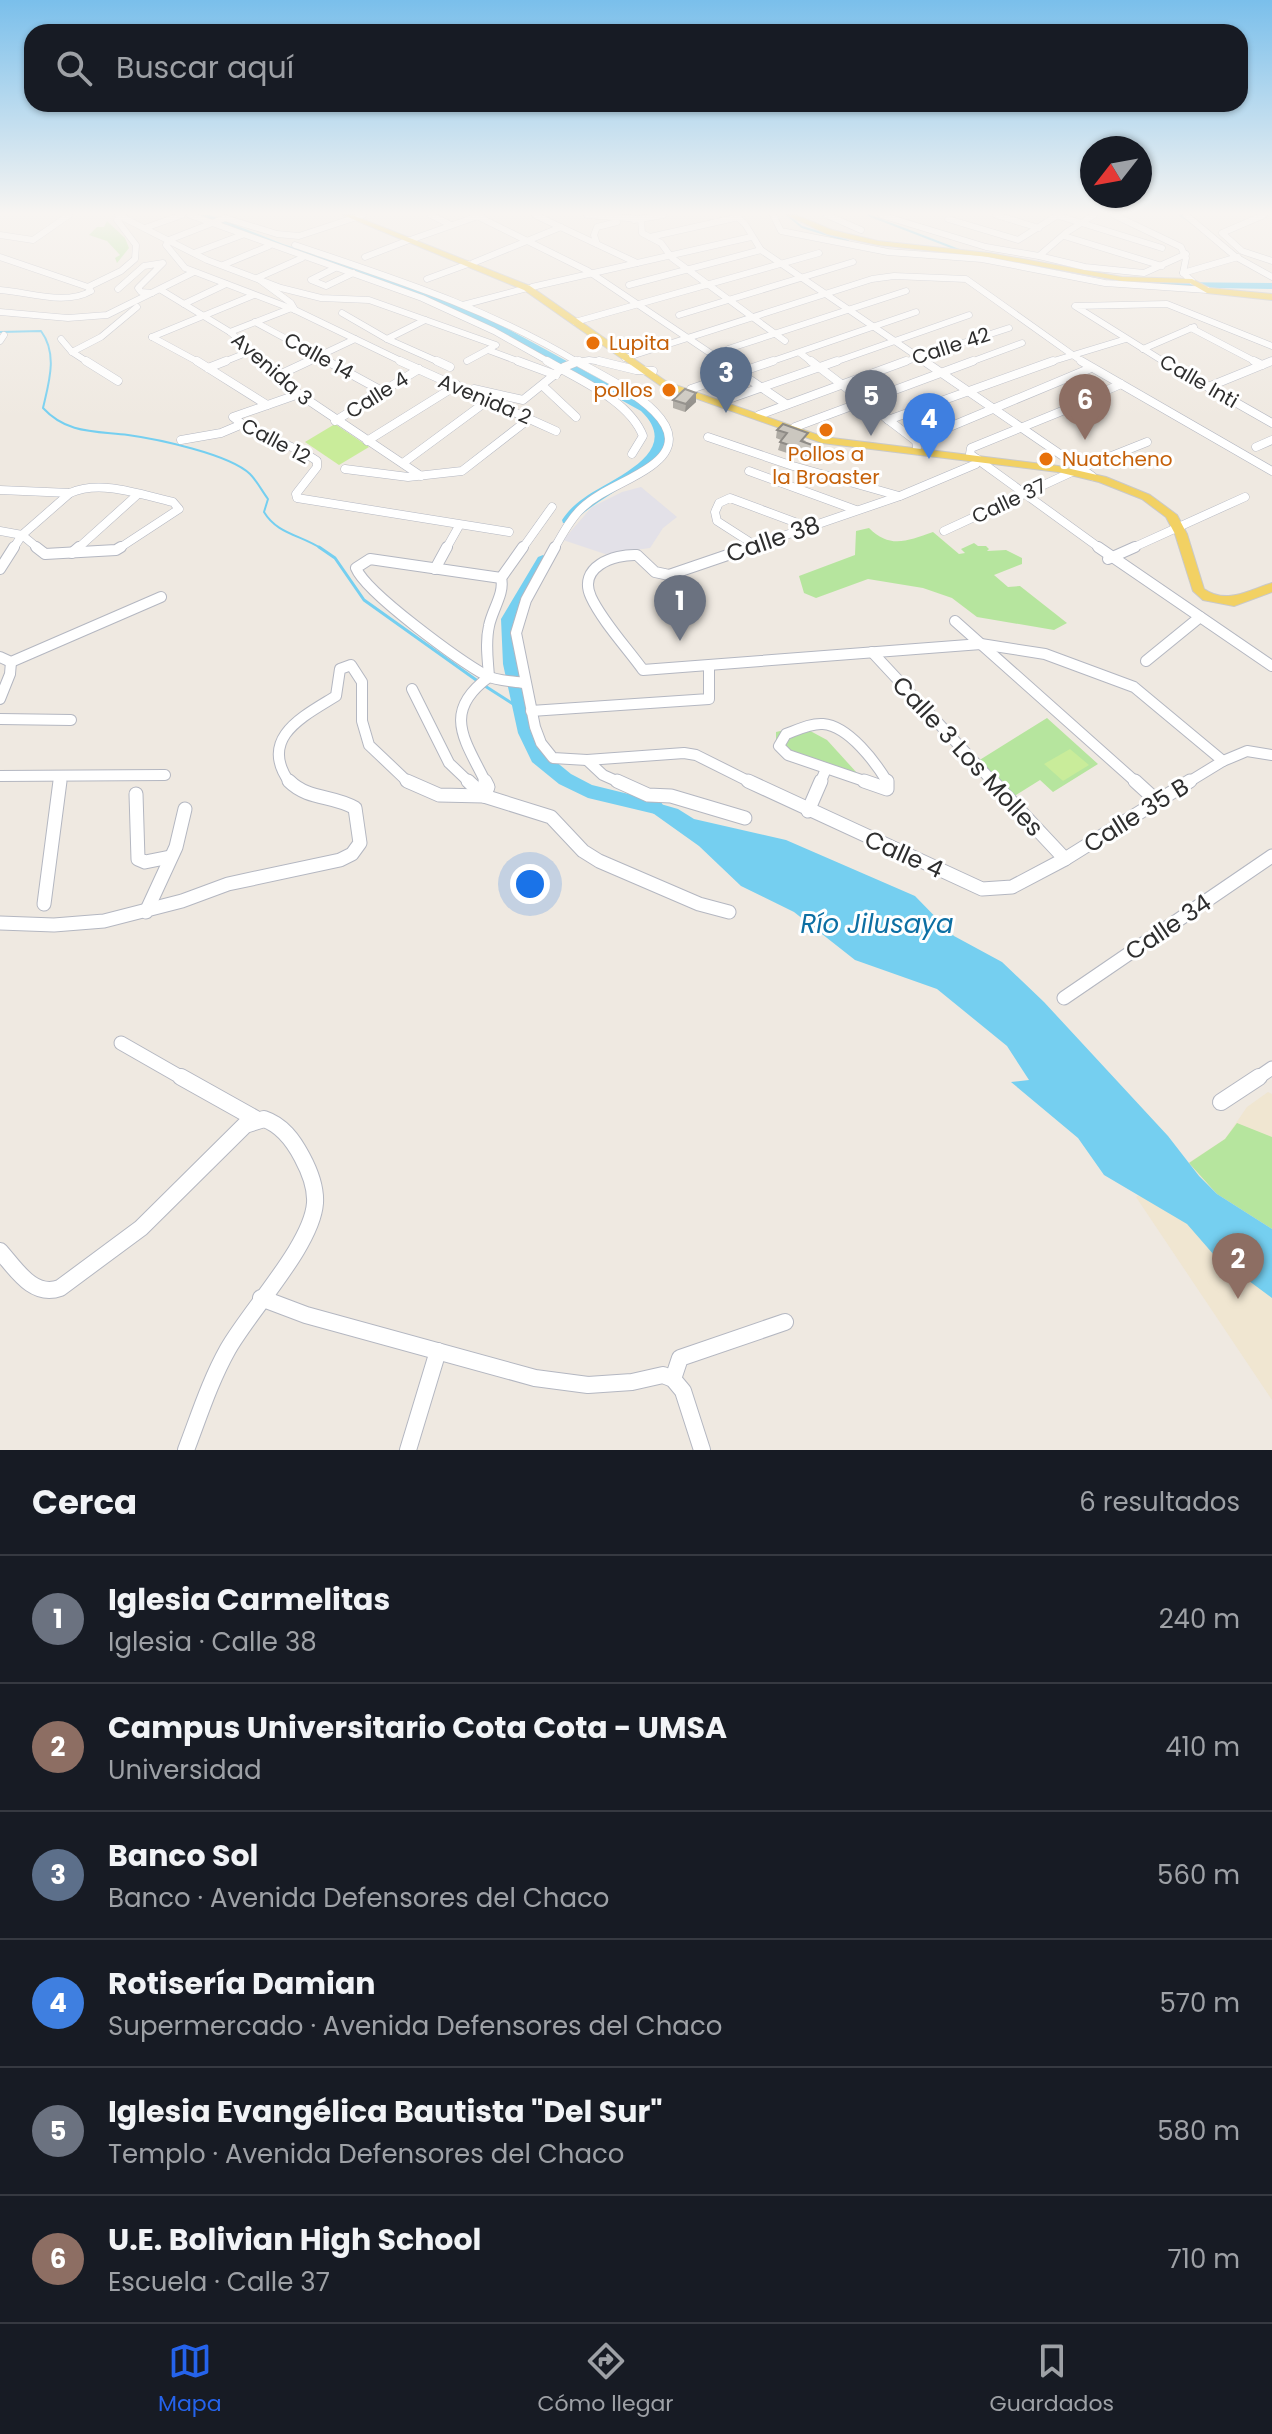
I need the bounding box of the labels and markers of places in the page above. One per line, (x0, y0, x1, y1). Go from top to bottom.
place label: Lupita (609, 329, 670, 357)
marker: Lupita (584, 334, 602, 352)
pin: 3 (700, 347, 752, 413)
pin: 5 (845, 370, 897, 436)
pin: 6 (1059, 374, 1111, 440)
place label: pollos (594, 376, 653, 404)
marker: pollos (660, 381, 678, 399)
pin: 4 (903, 393, 955, 459)
marker: Pollos a la Broaster (817, 421, 835, 439)
place label: Pollos a la Broaster (772, 440, 880, 491)
place label: Nuatcheno (1062, 445, 1173, 473)
marker: Nuatcheno (1037, 450, 1055, 468)
pin: 1 (654, 575, 706, 641)
pin: 2 (1212, 1233, 1264, 1299)

